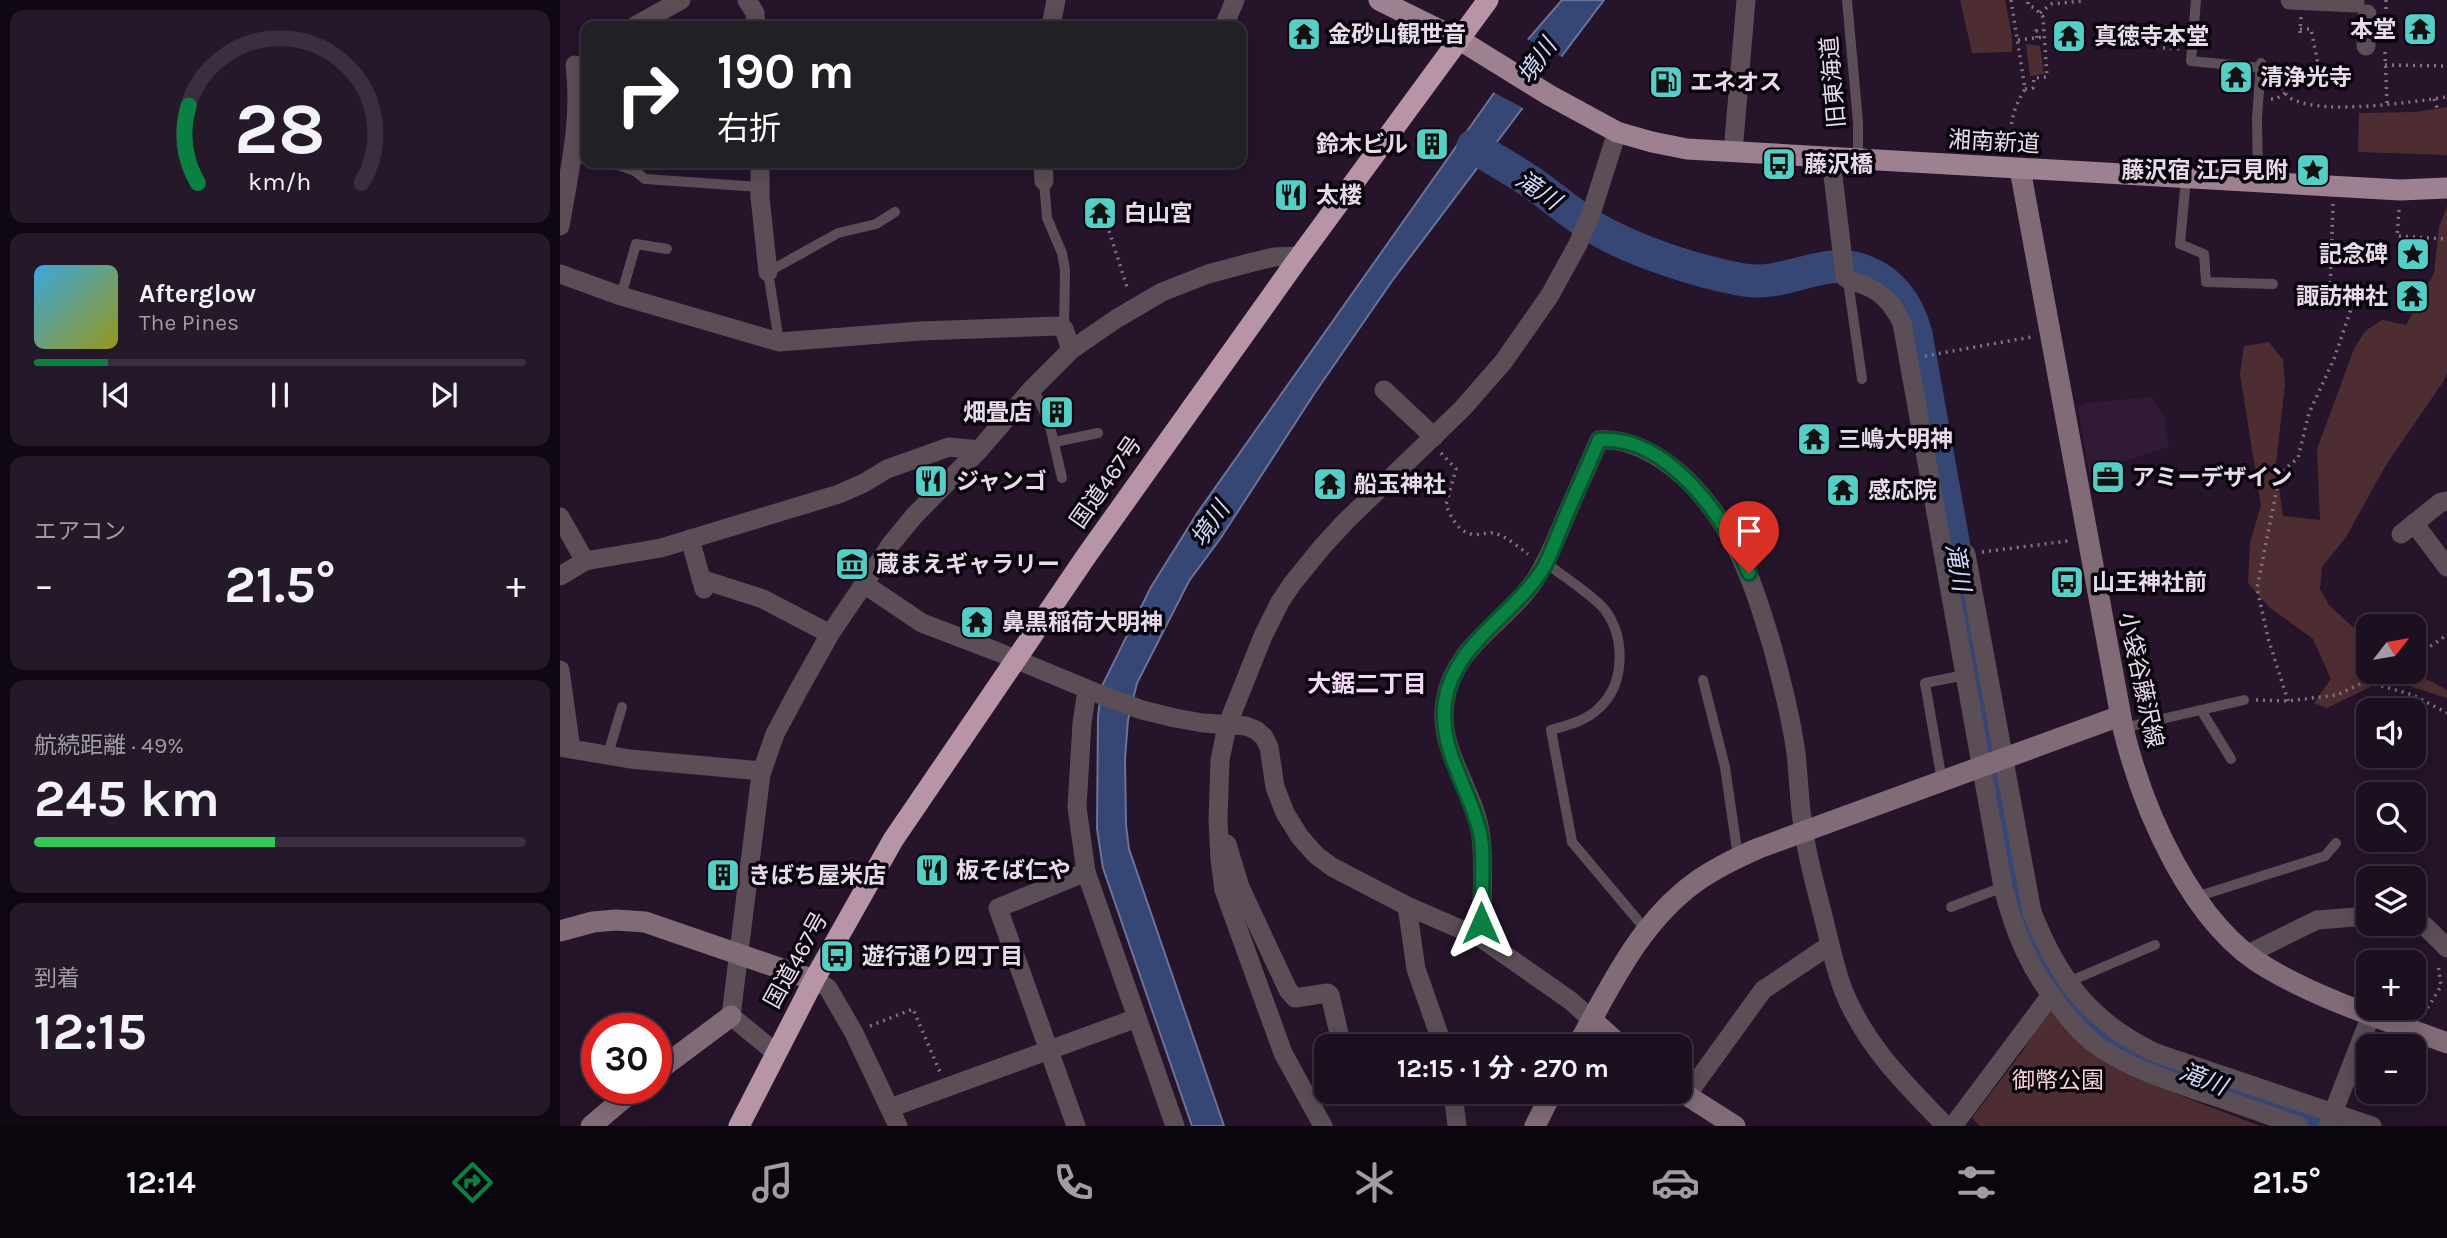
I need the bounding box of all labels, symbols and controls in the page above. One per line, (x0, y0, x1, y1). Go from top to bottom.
temple icon: 本堂 (2401, 10, 2439, 48)
temple icon: 金砂山観世音 (1285, 15, 1323, 53)
place label: 本堂 (2350, 16, 2396, 43)
temple icon: 真徳寺本堂 (2050, 17, 2088, 55)
place label: 金砂山観世音 (1328, 21, 1466, 48)
place label: 真徳寺本堂 (2094, 23, 2209, 50)
water label: 境川 (1512, 31, 1564, 89)
street label: 旧東海道 (1816, 35, 1850, 129)
text: 190 m (717, 43, 854, 100)
icon: right (602, 49, 693, 140)
temple icon: 清浄光寺 (2217, 58, 2255, 96)
fuel station icon: エネオス (1647, 63, 1685, 101)
place label: 清浄光寺 (2260, 64, 2352, 91)
place label: エネオス (1690, 69, 1782, 96)
text: 28 (234, 86, 326, 171)
text: 右折 (717, 110, 781, 147)
building icon: 鈴木ビル (1413, 125, 1451, 163)
street label: 湘南新道 (1947, 126, 2041, 158)
place label: 鈴木ビル (1316, 131, 1408, 158)
bus stop icon: 藤沢橋 (1760, 145, 1798, 183)
place label: 藤沢橋 (1804, 151, 1873, 178)
place icon: 藤沢宿 江戸見附 (2294, 151, 2332, 189)
place label: 藤沢宿 江戸見附 (2121, 157, 2288, 184)
water label: 滝川 (1510, 165, 1568, 217)
text: km/h (248, 166, 312, 195)
restaurant icon: 太楼 (1272, 176, 1310, 214)
place label: 太楼 (1316, 182, 1362, 209)
temple icon: 白山宮 (1081, 194, 1119, 232)
place label: 白山宮 (1124, 200, 1193, 227)
place icon: 記念碑 (2394, 235, 2432, 273)
place label: 記念碑 (2319, 241, 2388, 268)
temple icon: 諏訪神社 (2393, 277, 2431, 315)
text: Afterglow (139, 278, 256, 309)
place label: 諏訪神社 (2296, 283, 2388, 310)
text: The Pines (139, 309, 239, 336)
icon: previous (97, 376, 135, 414)
icon: pause (261, 376, 299, 414)
icon: next (425, 376, 463, 414)
building icon: 畑畳店 (1038, 393, 1076, 431)
place label: 畑畳店 (963, 399, 1032, 426)
temple icon: 三嶋大明神 (1795, 420, 1833, 458)
place label: 三嶋大明神 (1838, 426, 1953, 453)
street label: 国道467号 (1065, 431, 1147, 533)
office icon: アミーデザイン (2089, 458, 2127, 496)
restaurant icon: ジャンゴ (912, 462, 950, 500)
place label: アミーデザイン (2132, 464, 2293, 491)
temple icon: 船玉神社 (1311, 465, 1349, 503)
place label: ジャンゴ (956, 468, 1047, 495)
place label: 船玉神社 (1354, 471, 1446, 498)
temple icon: 感応院 (1824, 471, 1862, 509)
place label: 感応院 (1868, 477, 1937, 504)
water label: 境川 (1185, 494, 1237, 552)
pin (1719, 501, 1779, 573)
icon: arrive (1730, 512, 1768, 550)
text: エアコン (34, 518, 126, 545)
water label: 滝川 (1940, 541, 1976, 596)
museum icon: 蔵まえギャラリー (833, 545, 871, 583)
place label: 蔵まえギャラリー (876, 551, 1060, 578)
text: 21.5° (224, 554, 336, 615)
text: − (34, 563, 54, 608)
text: + (506, 563, 526, 608)
bus stop icon: 山王神社前 (2048, 563, 2086, 601)
place label: 山王神社前 (2092, 569, 2207, 596)
temple icon: 鼻黒稲荷大明神 (958, 603, 996, 641)
place label: 鼻黒稲荷大明神 (1002, 609, 1163, 636)
street label: 小袋谷藤沢線 (2113, 610, 2169, 750)
north arrow (2356, 614, 2426, 684)
map controls (2356, 614, 2426, 1104)
district label: 大鋸二丁目 (1307, 670, 1427, 698)
button: sound (2356, 698, 2426, 768)
text: 航続距離 · 49% (34, 732, 184, 759)
text: 245 km (34, 768, 220, 829)
button: search (2356, 782, 2426, 852)
restaurant icon: 板そば仁や (913, 851, 951, 889)
building icon: きばち屋米店 (704, 856, 742, 894)
place label: 板そば仁や (956, 857, 1071, 884)
place label: きばち屋米店 (748, 862, 886, 889)
button: layers (2356, 866, 2426, 936)
position arrow (1444, 886, 1518, 960)
street label: 国道467号 (759, 907, 833, 1013)
bus stop icon: 遊行通り四丁目 (818, 937, 856, 975)
place label: 遊行通り四丁目 (862, 943, 1023, 970)
button: + (2356, 950, 2426, 1020)
text: 到着 (34, 965, 80, 992)
text: 12:15 (34, 1001, 147, 1062)
speed limit sign: 30 (581, 1013, 672, 1104)
button: − (2356, 1034, 2426, 1104)
text: 12:15 · 1 分 · 270 m (1397, 1053, 1609, 1084)
water label: 滝川 (2176, 1057, 2233, 1102)
park label: 御幣公園 (2012, 1067, 2104, 1094)
icon: directions (448, 1158, 497, 1207)
icon: music (748, 1158, 797, 1207)
icon: phone (1049, 1158, 1098, 1207)
icon: climate (1350, 1158, 1399, 1207)
icon: car (1651, 1158, 1700, 1207)
icon: filters (1952, 1158, 2001, 1207)
text: 12:14 (126, 1164, 196, 1201)
text: 21.5° (2252, 1164, 2321, 1201)

